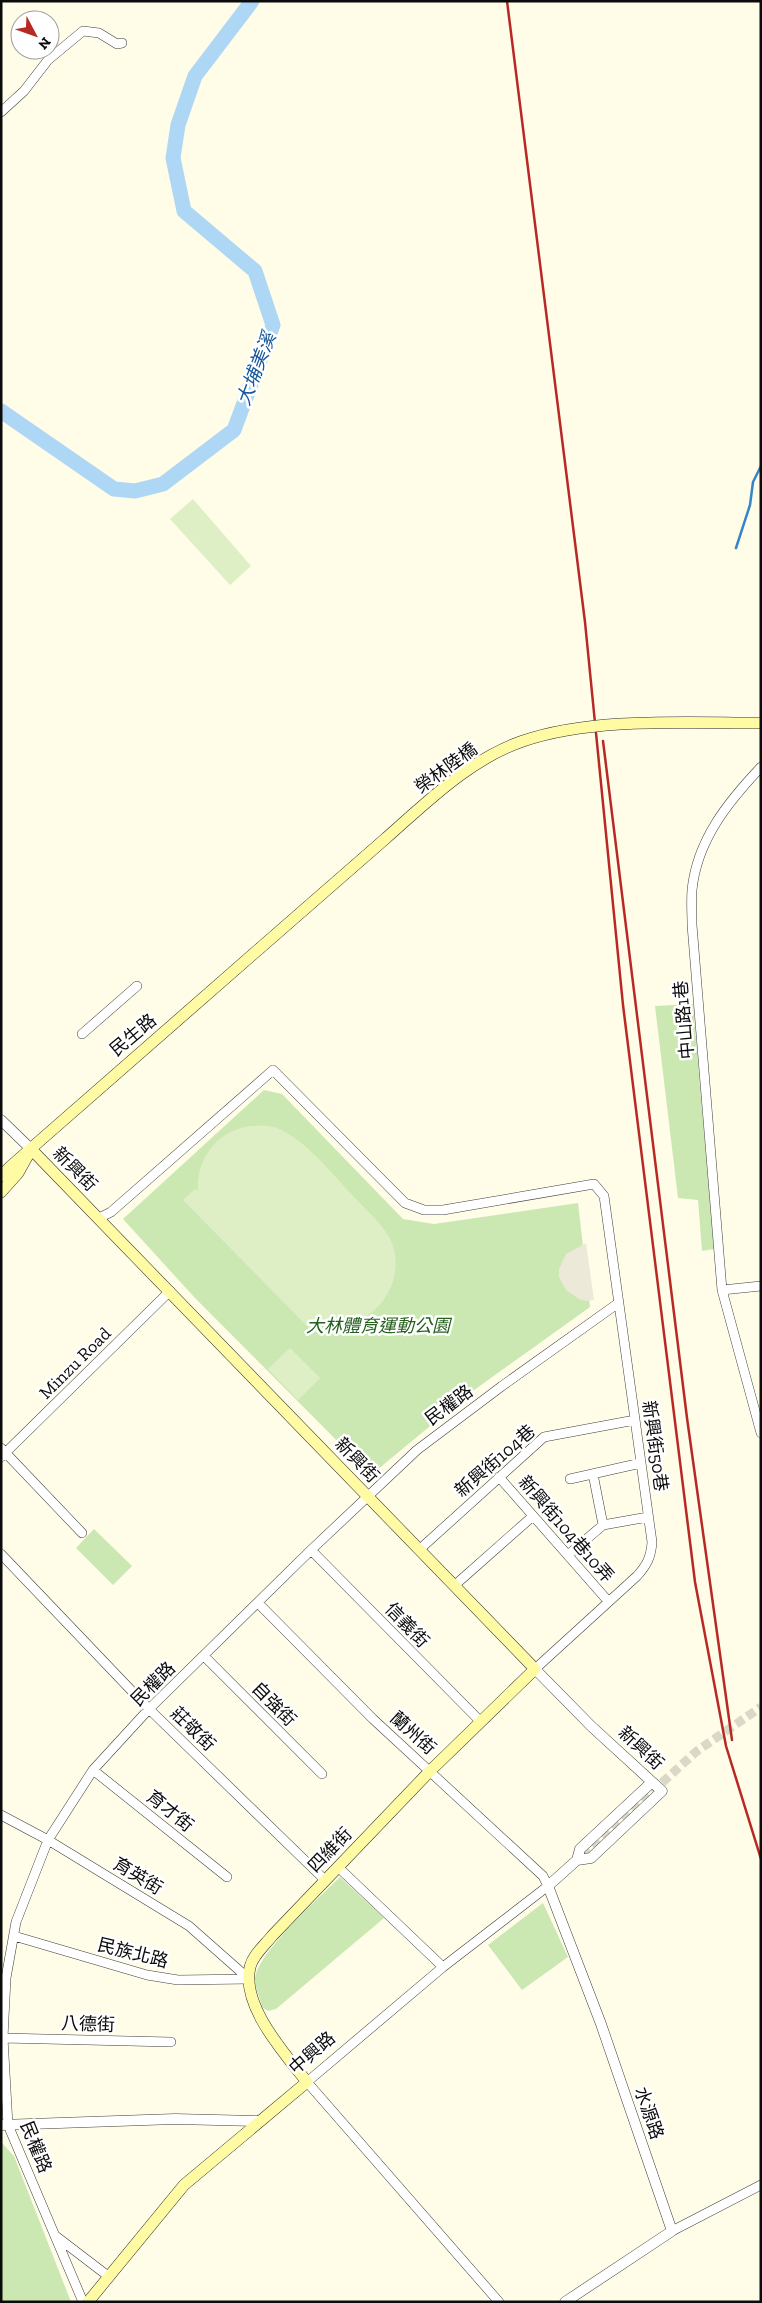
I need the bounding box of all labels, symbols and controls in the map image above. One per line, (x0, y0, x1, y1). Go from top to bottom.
north arrow (10, 10, 60, 60)
text: N (34, 34, 54, 53)
water label: 大埔美溪 (232, 327, 281, 409)
street label: 榮林陸橋 (410, 738, 482, 798)
street label: 中山路1巷 (670, 980, 698, 1060)
street label: 民生路 (105, 1009, 161, 1061)
street label: 新興街 (48, 1142, 102, 1196)
park label: 大林體育運動公園 (306, 1315, 453, 1337)
street label: Minzu Road (35, 1322, 116, 1403)
street label: 民權路 (421, 1380, 477, 1430)
street label: 新興街50巷 (638, 1399, 672, 1493)
street label: 新興街104巷 (450, 1420, 540, 1502)
street label: 新興街 (330, 1433, 384, 1487)
street label: 新興街104巷10弄 (514, 1471, 618, 1587)
street label: 信義街 (380, 1598, 434, 1652)
street label: 民權路 (126, 1657, 180, 1711)
street label: 自強街 (247, 1677, 301, 1731)
street label: 莊敬街 (166, 1702, 220, 1756)
street label: 蘭州街 (386, 1707, 440, 1759)
street label: 新興街 (614, 1722, 668, 1774)
street label: 育才街 (142, 1785, 198, 1837)
street label: 四維街 (303, 1823, 357, 1877)
street label: 育英街 (109, 1853, 167, 1899)
street label: 民族北路 (95, 1934, 171, 1972)
street label: 八德街 (61, 2012, 115, 2036)
street label: 中興路 (284, 2027, 340, 2079)
street label: 水源路 (630, 2084, 668, 2142)
street label: 民權路 (16, 2118, 56, 2176)

